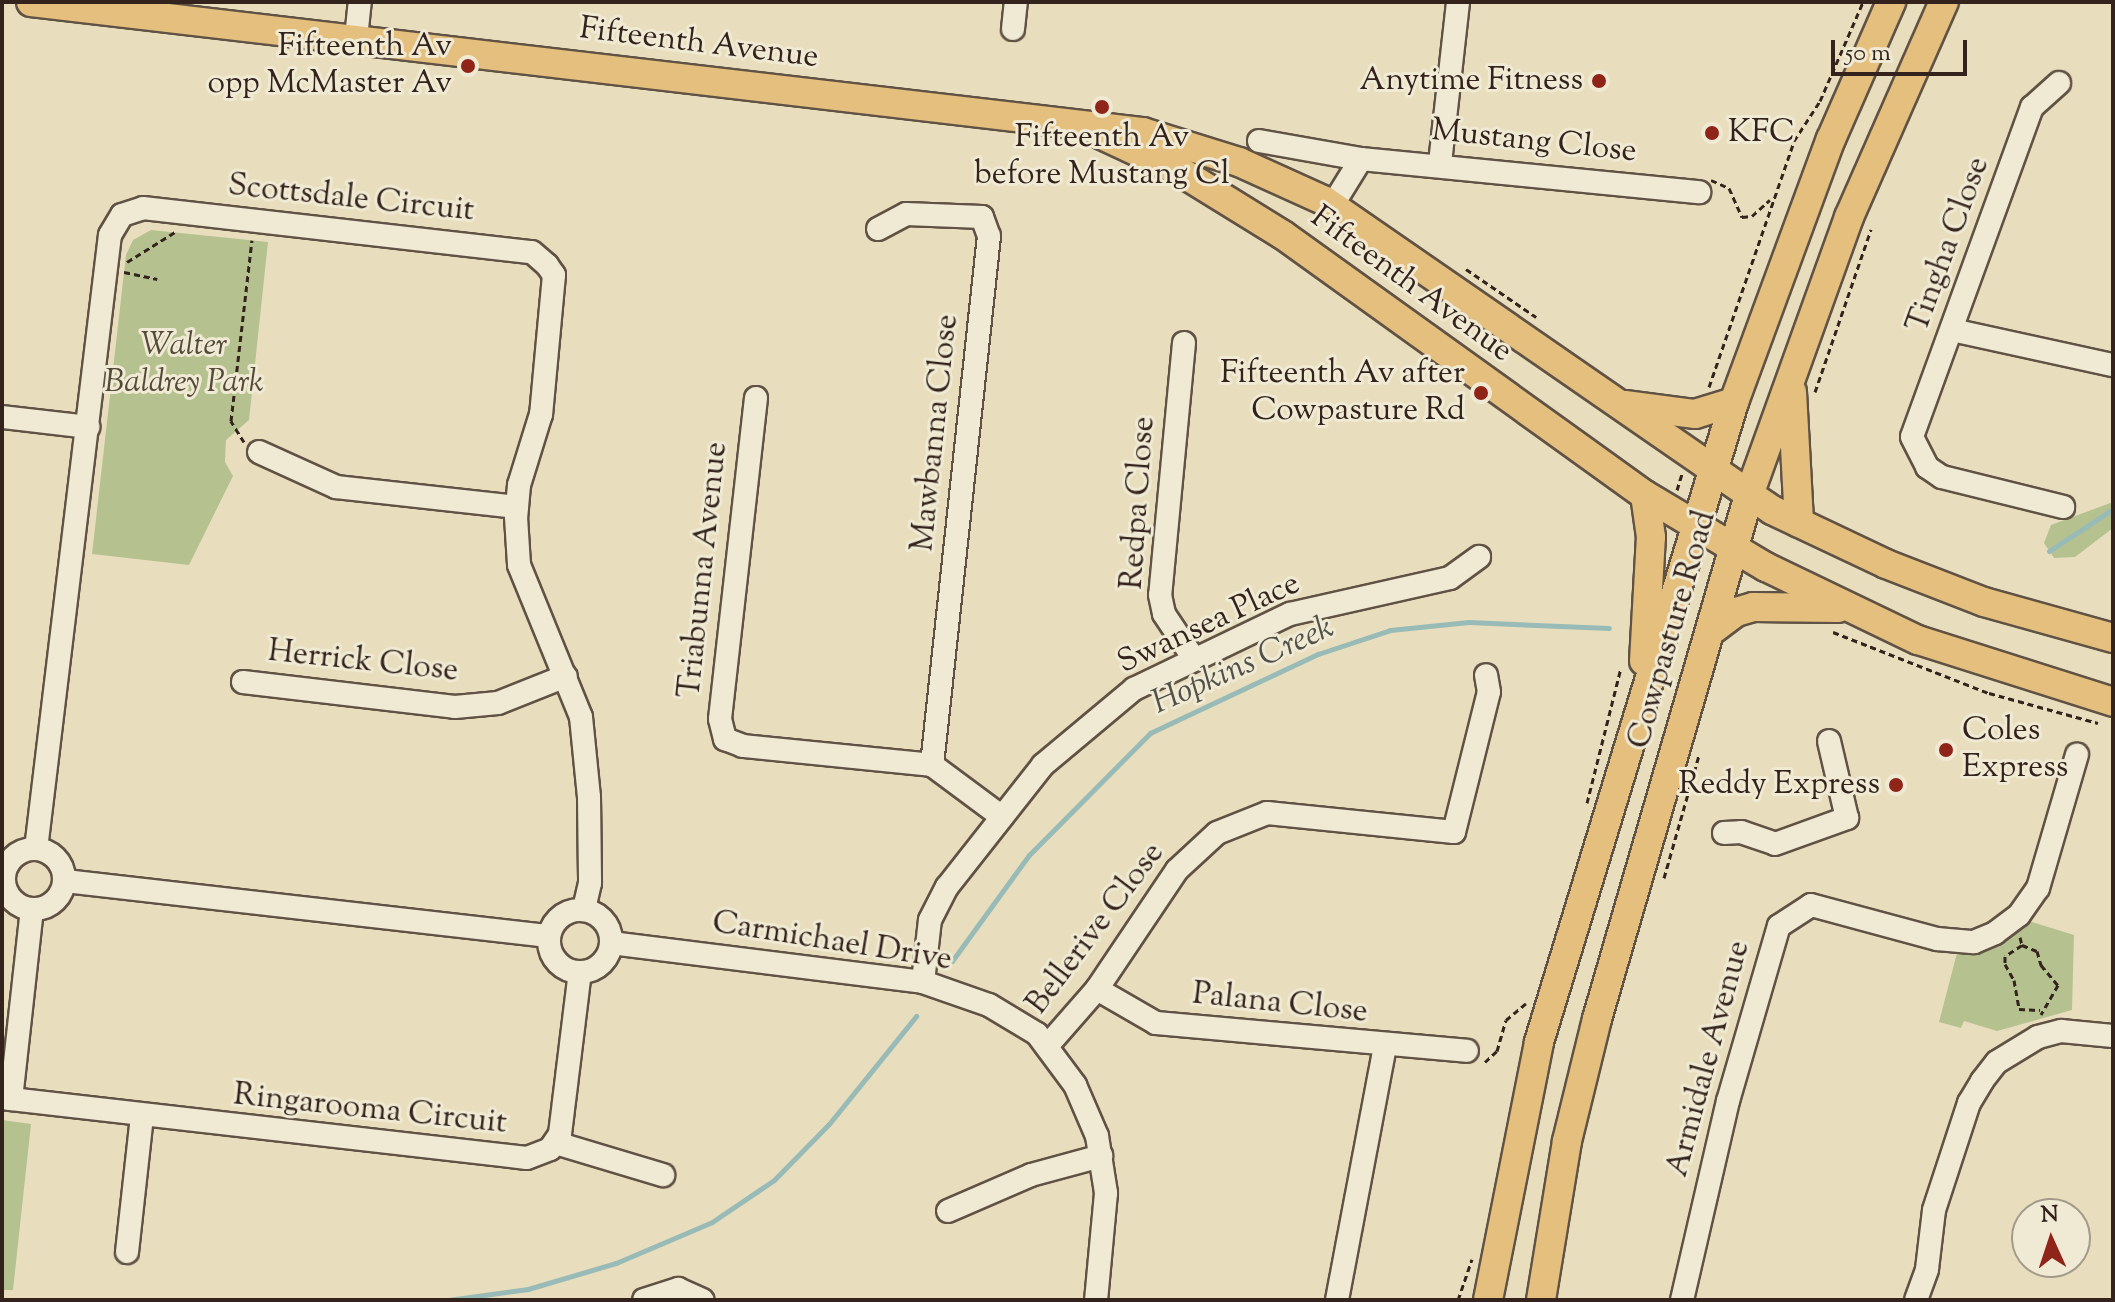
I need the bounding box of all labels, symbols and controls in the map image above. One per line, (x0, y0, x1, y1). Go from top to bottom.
street label: Fifteenth Avenue (577, 10, 821, 78)
scale bar (1835, 24, 1971, 74)
place label: Fifteenth Av opp McMaster Av (207, 29, 452, 104)
text: 50 m (1845, 37, 1891, 71)
marker: Fifteenth Av opp McMaster Av (459, 57, 477, 75)
place label: Anytime Fitness (1359, 62, 1583, 100)
marker: Anytime Fitness (1590, 72, 1608, 90)
marker: Fifteenth Av before Mustang Cl (1093, 98, 1111, 116)
street label: Mustang Close (1430, 112, 1638, 172)
place label: KFC (1728, 114, 1795, 152)
place label: Fifteenth Av before Mustang Cl (974, 120, 1230, 195)
marker: KFC (1703, 124, 1721, 142)
street label: Tingha Close (1899, 152, 1999, 338)
street label: Scottsdale Circuit (226, 167, 476, 231)
street label: Fifteenth Avenue (1303, 199, 1519, 371)
street label: Mawbanna Close (904, 312, 968, 554)
park label: Walter Baldrey Park (105, 328, 263, 403)
place label: Fifteenth Av after Cowpasture Rd (1220, 356, 1465, 431)
marker: Fifteenth Av after Cowpasture Rd (1472, 384, 1490, 402)
street label: Redpa Close (1114, 415, 1164, 591)
street label: Triabunna Avenue (671, 440, 737, 700)
street label: Cowpasture Road (1621, 507, 1725, 753)
street label: Swansea Place (1112, 565, 1306, 683)
water label: Hopkins Creek (1146, 608, 1340, 724)
street label: Herrick Close (266, 633, 460, 691)
place label: Coles Express (1962, 713, 2068, 788)
marker: Coles Express (1937, 741, 1955, 759)
place label: Reddy Express (1678, 766, 1880, 804)
marker: Reddy Express (1887, 776, 1905, 794)
street label: Bellerive Close (1019, 835, 1173, 1023)
street label: Carmichael Drive (710, 904, 954, 980)
street label: Armidale Avenue (1659, 937, 1759, 1181)
street label: Palana Close (1191, 976, 1369, 1032)
street label: Ringarooma Circuit (231, 1077, 509, 1143)
north arrow (2011, 1198, 2091, 1278)
text: N (2040, 1200, 2059, 1232)

